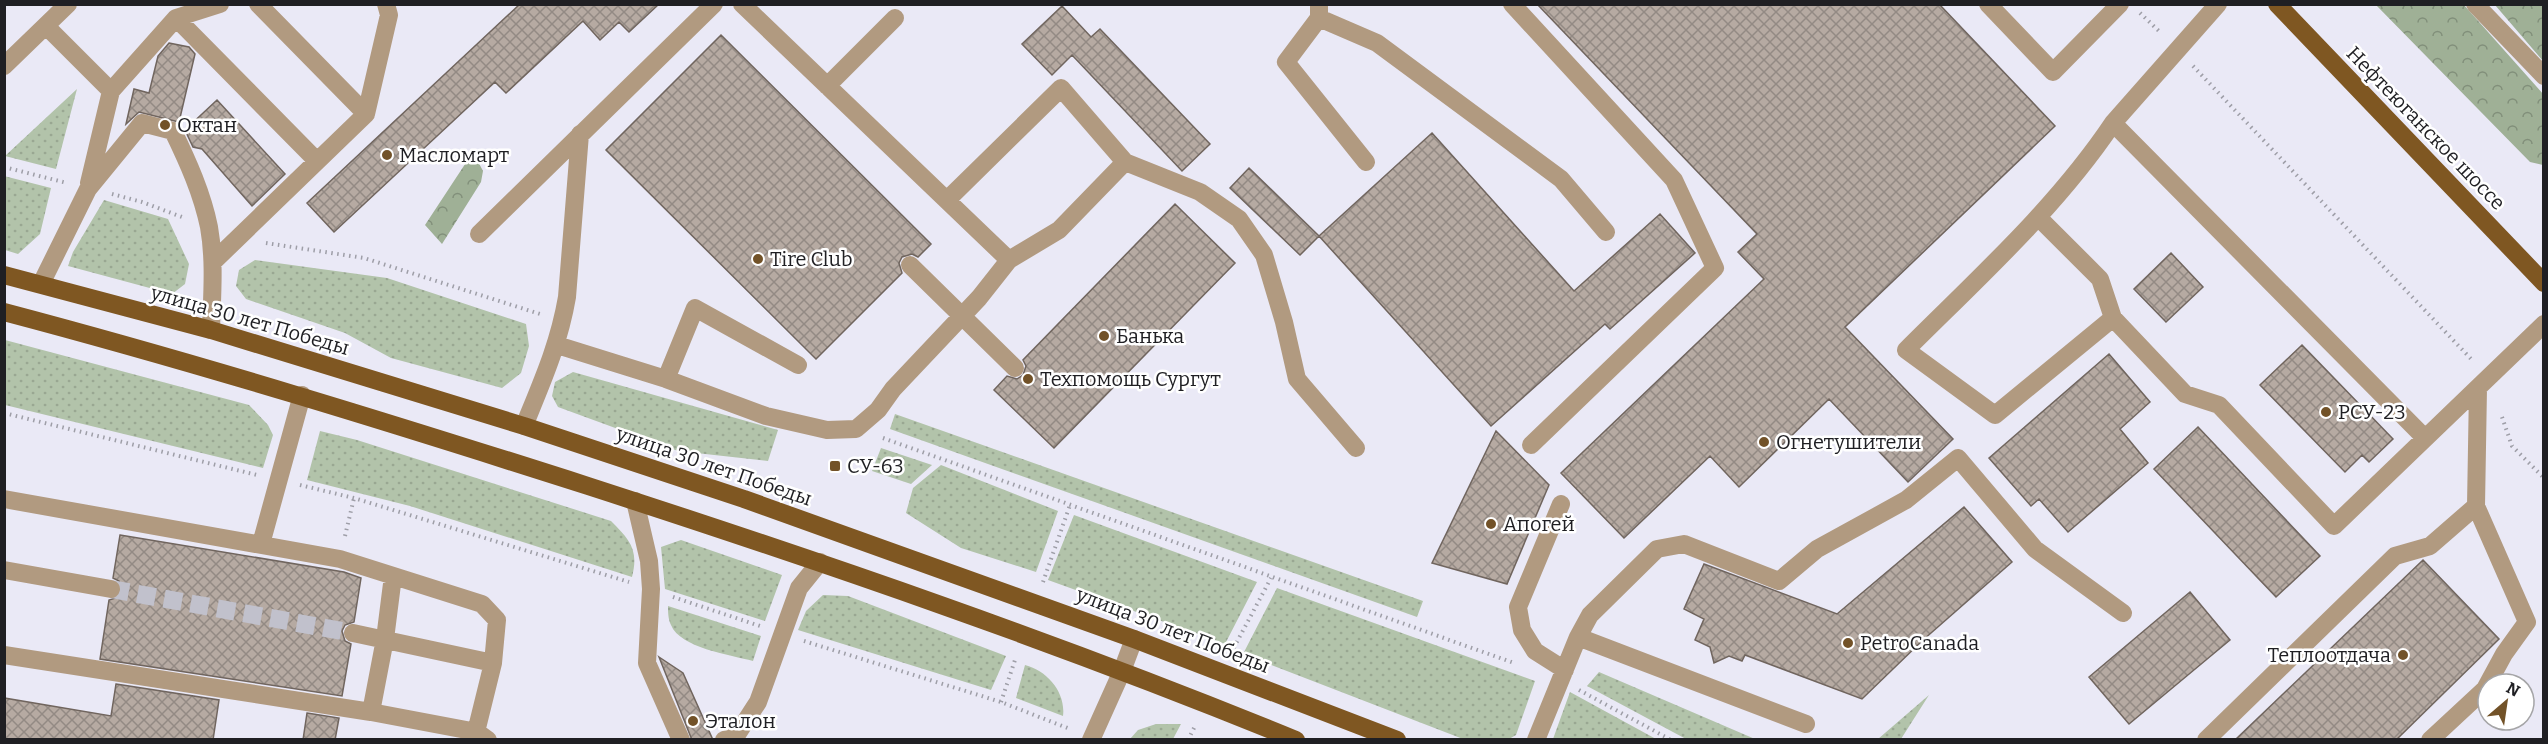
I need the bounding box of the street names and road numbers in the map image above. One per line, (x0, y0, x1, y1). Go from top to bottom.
street label: Нефтеюганское шоссе (2342, 41, 2510, 215)
street label: улица 30 лет Победы (147, 280, 352, 360)
street label: улица 30 лет Победы (612, 421, 815, 511)
street label: улица 30 лет Победы (1072, 582, 1273, 678)

